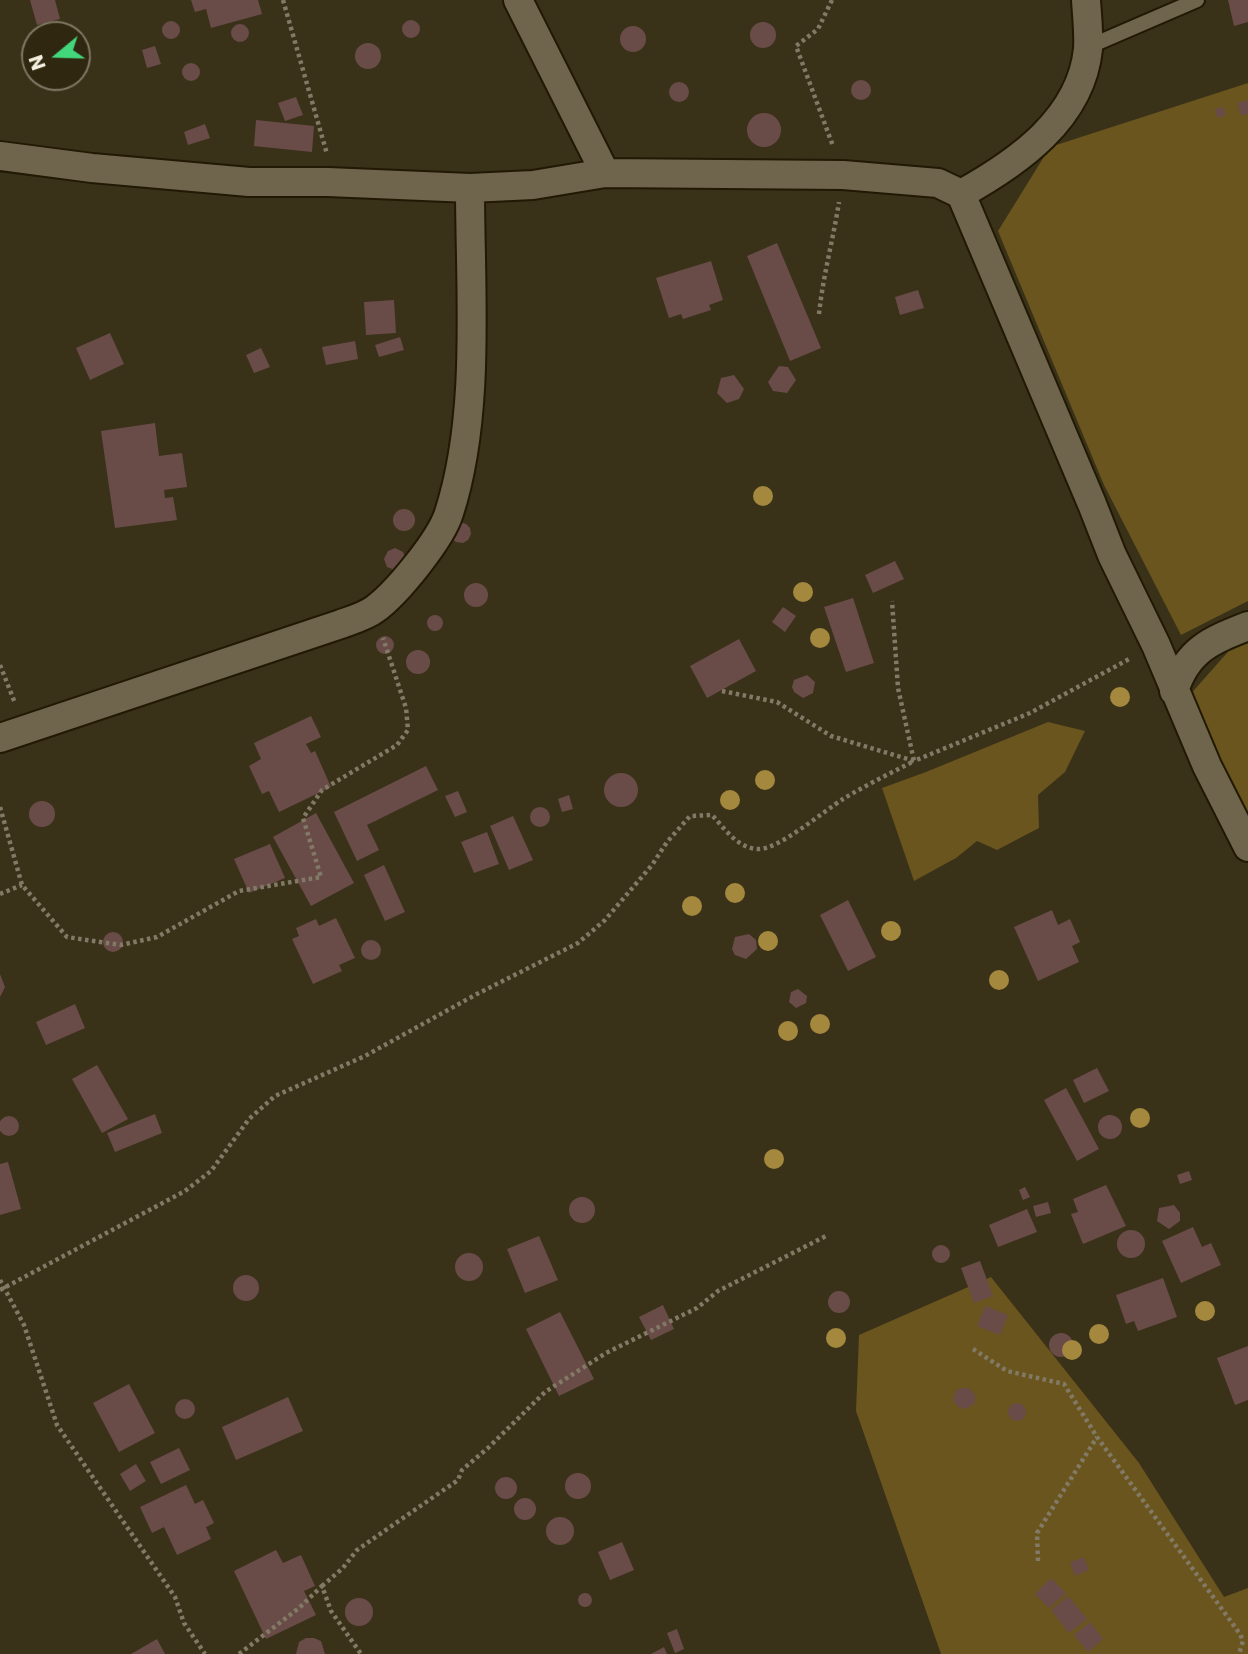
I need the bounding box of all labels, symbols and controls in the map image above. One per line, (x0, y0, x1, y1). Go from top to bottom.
north arrow (21, 21, 91, 91)
text: N (22, 51, 53, 74)

